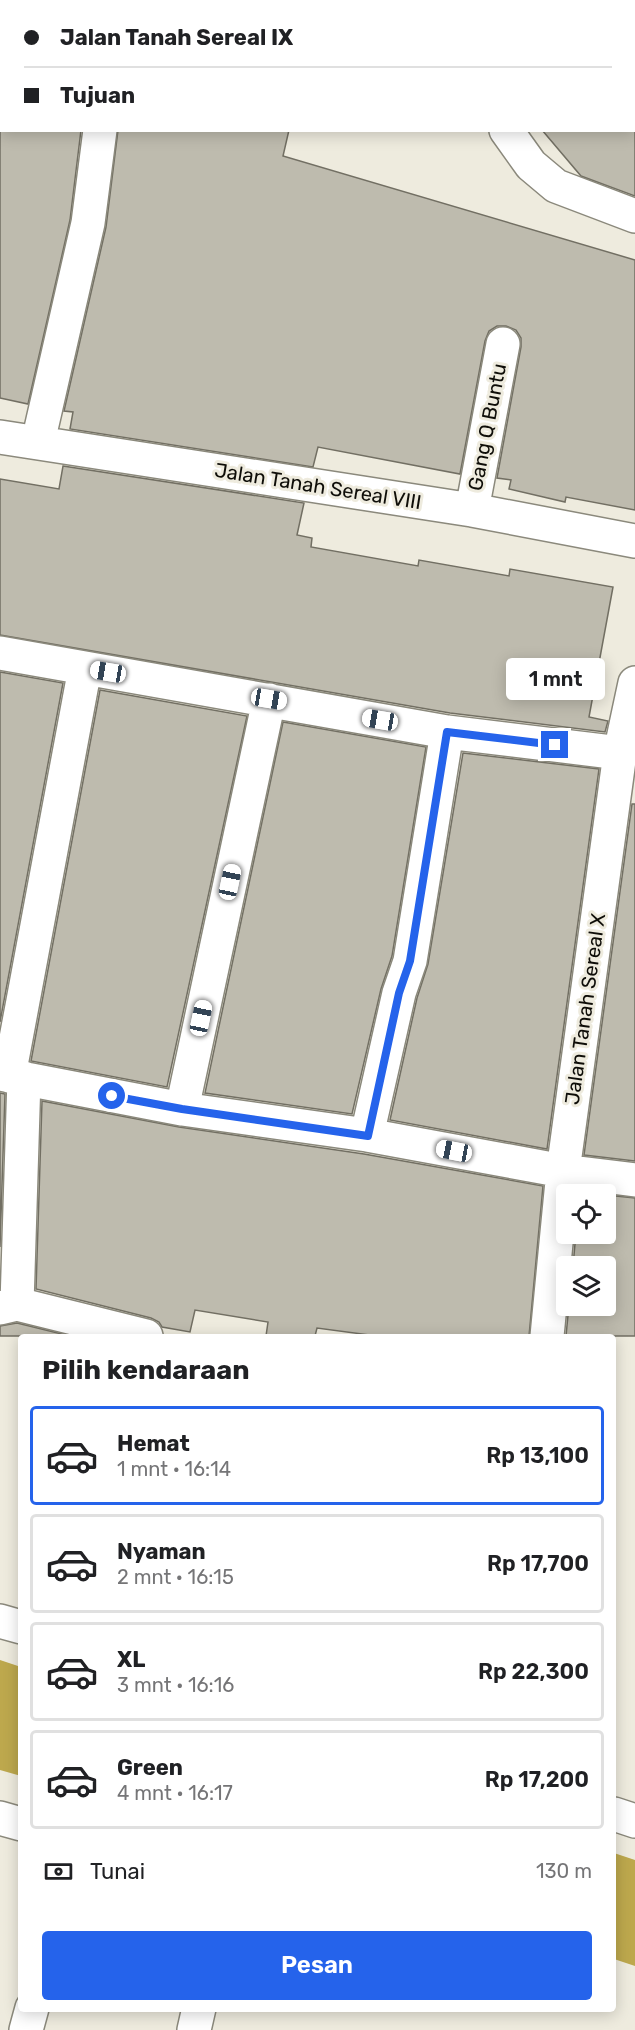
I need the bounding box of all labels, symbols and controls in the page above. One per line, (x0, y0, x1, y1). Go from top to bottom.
text: Jalan Tanah Sereal IX (60, 24, 293, 51)
text: Tujuan (60, 82, 135, 109)
street label: Gang Q Buntu (463, 361, 511, 493)
street label: Jalan Tanah Sereal VIII (213, 458, 423, 514)
callout: 1 mnt (506, 658, 604, 700)
car (89, 660, 127, 684)
text: 1 mnt (529, 667, 582, 691)
car (250, 687, 288, 711)
car (361, 708, 399, 732)
route end (541, 731, 568, 758)
car (217, 863, 243, 901)
street label: Jalan Tanah Sereal X (560, 912, 610, 1106)
car (188, 999, 214, 1037)
route start (98, 1082, 125, 1109)
car (435, 1139, 473, 1163)
map controls (556, 1184, 616, 1316)
button: locate (556, 1184, 616, 1244)
button: layers (556, 1256, 616, 1316)
text: Pilih kendaraan (42, 1354, 250, 1386)
icon: car (45, 1429, 99, 1483)
text: Hemat (117, 1430, 190, 1457)
text: Rp 13,100 (486, 1442, 589, 1469)
text: 1 mnt · 16:14 (117, 1457, 231, 1481)
icon: car (45, 1537, 99, 1591)
text: Nyaman (117, 1538, 206, 1565)
text: Rp 17,700 (487, 1550, 589, 1577)
text: 2 mnt · 16:15 (117, 1565, 234, 1589)
icon: car (45, 1645, 99, 1699)
text: XL (117, 1646, 145, 1673)
text: Rp 22,300 (478, 1658, 589, 1685)
text: 3 mnt · 16:16 (117, 1673, 234, 1697)
icon: car (45, 1753, 99, 1807)
text: Green (117, 1754, 183, 1781)
text: Rp 17,200 (485, 1766, 589, 1793)
text: 4 mnt · 16:17 (117, 1781, 233, 1805)
icon: cash (42, 1855, 75, 1888)
text: Tunai (90, 1858, 145, 1885)
text: 130 m (536, 1859, 592, 1883)
button: Pesan (42, 1931, 592, 2000)

